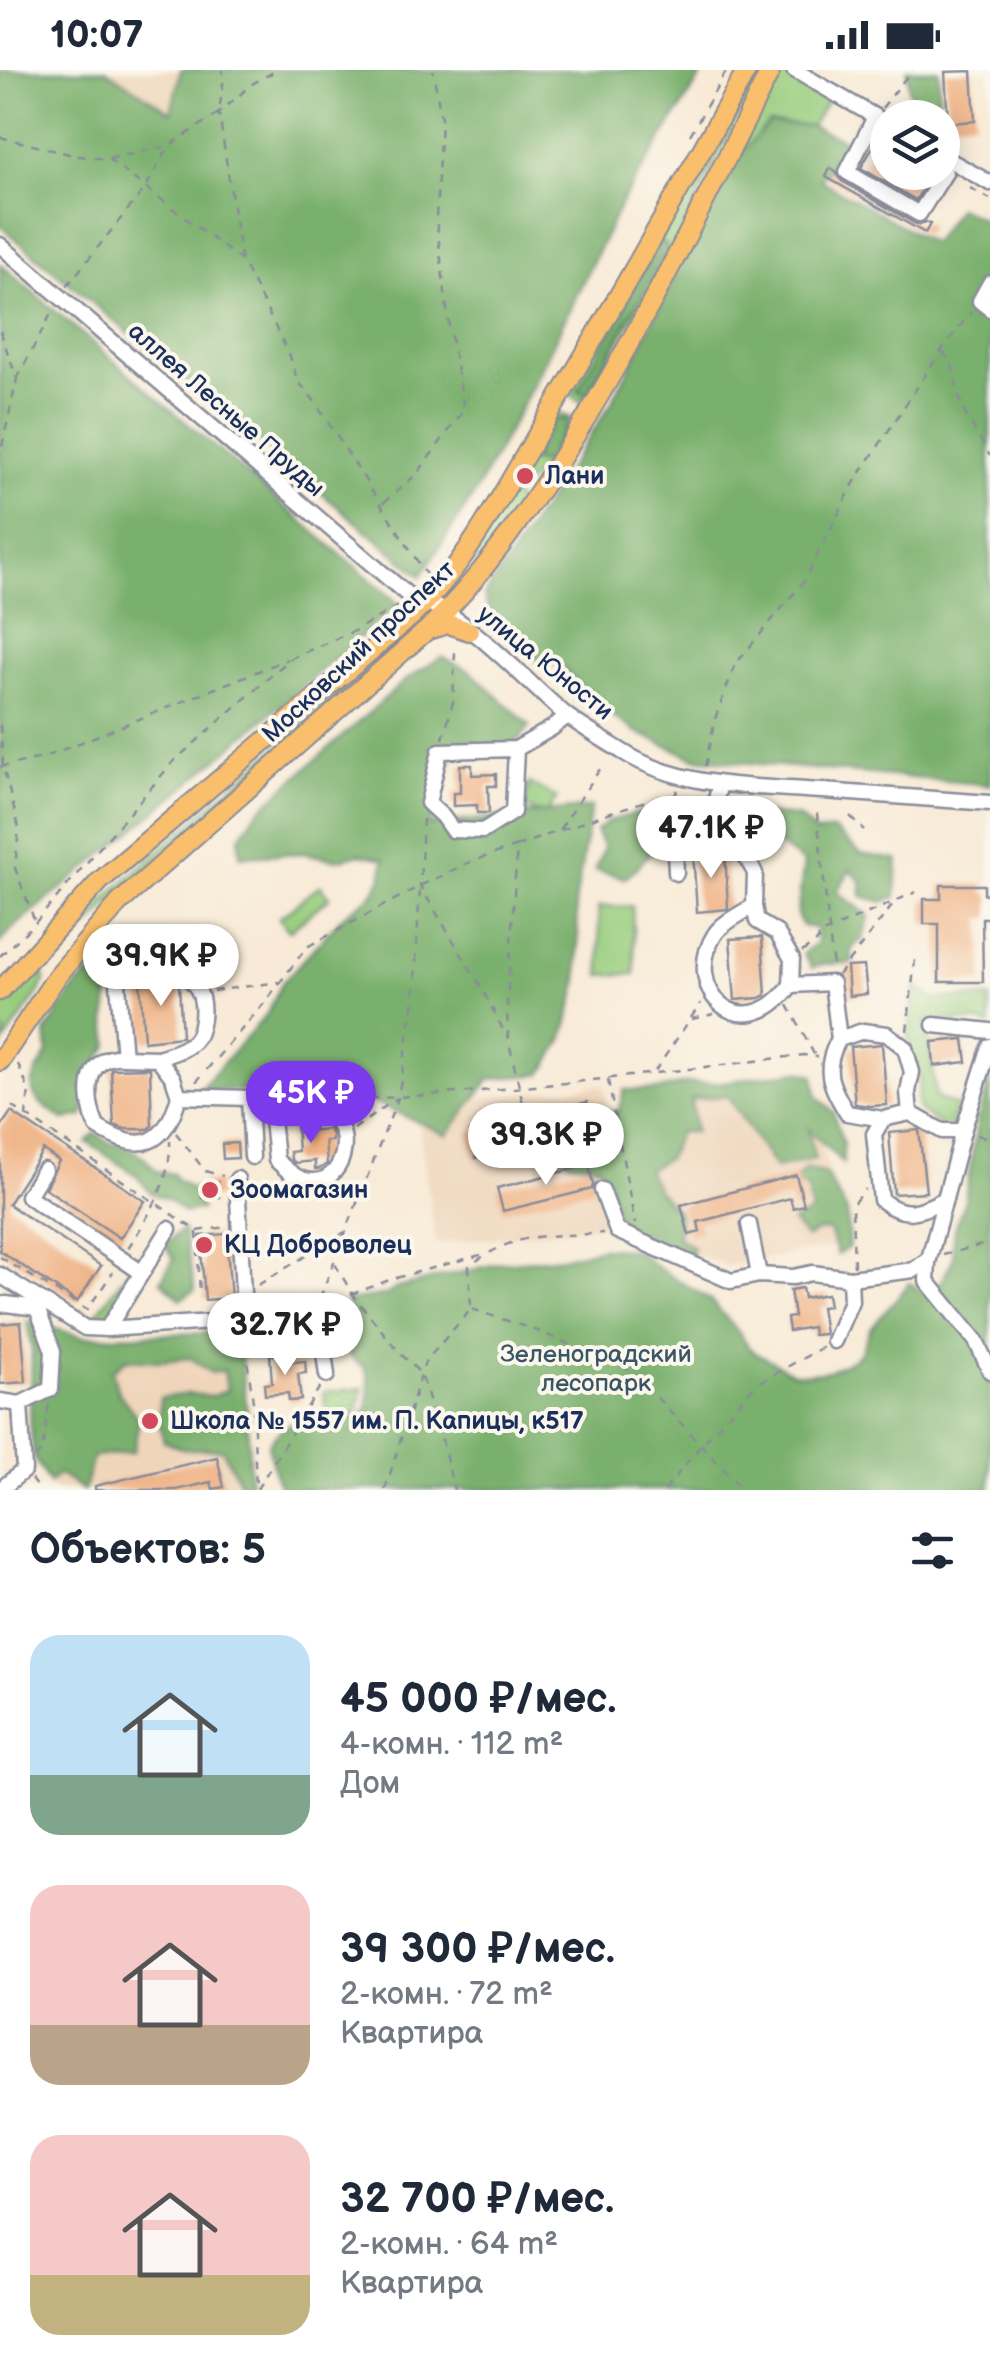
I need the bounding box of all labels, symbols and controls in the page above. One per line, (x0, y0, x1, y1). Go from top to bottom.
text: 10:07 (50, 13, 143, 58)
map controls (870, 100, 960, 190)
button: layers (870, 100, 960, 190)
street label: аллея Лесные Пруды (121, 316, 331, 504)
place label: Лани (544, 461, 604, 492)
marker: Лани (514, 465, 536, 487)
street label: Московский проспект (256, 554, 462, 750)
street label: улица Юности (471, 599, 619, 727)
pin: 47.1K ₽ (619, 796, 803, 881)
text: 47.1K ₽ (658, 809, 764, 848)
pin: 39.9K ₽ (69, 924, 253, 1009)
text: 39.9K ₽ (105, 937, 217, 976)
pin: 45K ₽ (241, 1061, 381, 1146)
text: 45K ₽ (268, 1074, 354, 1113)
pin: 39.3K ₽ (454, 1103, 638, 1188)
text: 39.3K ₽ (490, 1116, 602, 1155)
place label: Зоомагазин (230, 1175, 368, 1206)
marker: Зоомагазин (199, 1179, 221, 1201)
place label: КЦ Доброволец (224, 1230, 412, 1261)
marker: КЦ Доброволец (193, 1234, 215, 1256)
pin: 32.7K ₽ (193, 1293, 377, 1378)
text: 32.7K ₽ (229, 1306, 341, 1345)
park label: Зеленоградский лесопарк (500, 1339, 692, 1399)
place label: Школа № 1557 им. П. Капицы, к517 (170, 1406, 584, 1437)
marker: Школа № 1557 им. П. Капицы, к517 (139, 1410, 161, 1432)
icon: filters (905, 1523, 960, 1578)
text: Объектов: 5 (30, 1525, 266, 1576)
text: 45 000 ₽/мес. (340, 1674, 617, 1725)
icon: home (110, 1675, 230, 1795)
text: 4-комн. · 112 m² (340, 1725, 563, 1764)
text: Дом (340, 1764, 400, 1803)
text: 39 300 ₽/мес. (340, 1924, 615, 1975)
icon: home (110, 1925, 230, 2045)
text: 2-комн. · 72 m² (340, 1975, 553, 2014)
text: Квартира (340, 2014, 483, 2053)
text: 32 700 ₽/мес. (340, 2174, 614, 2225)
icon: home (110, 2175, 230, 2295)
text: 2-комн. · 64 m² (340, 2225, 558, 2264)
text: Квартира (340, 2264, 483, 2303)

